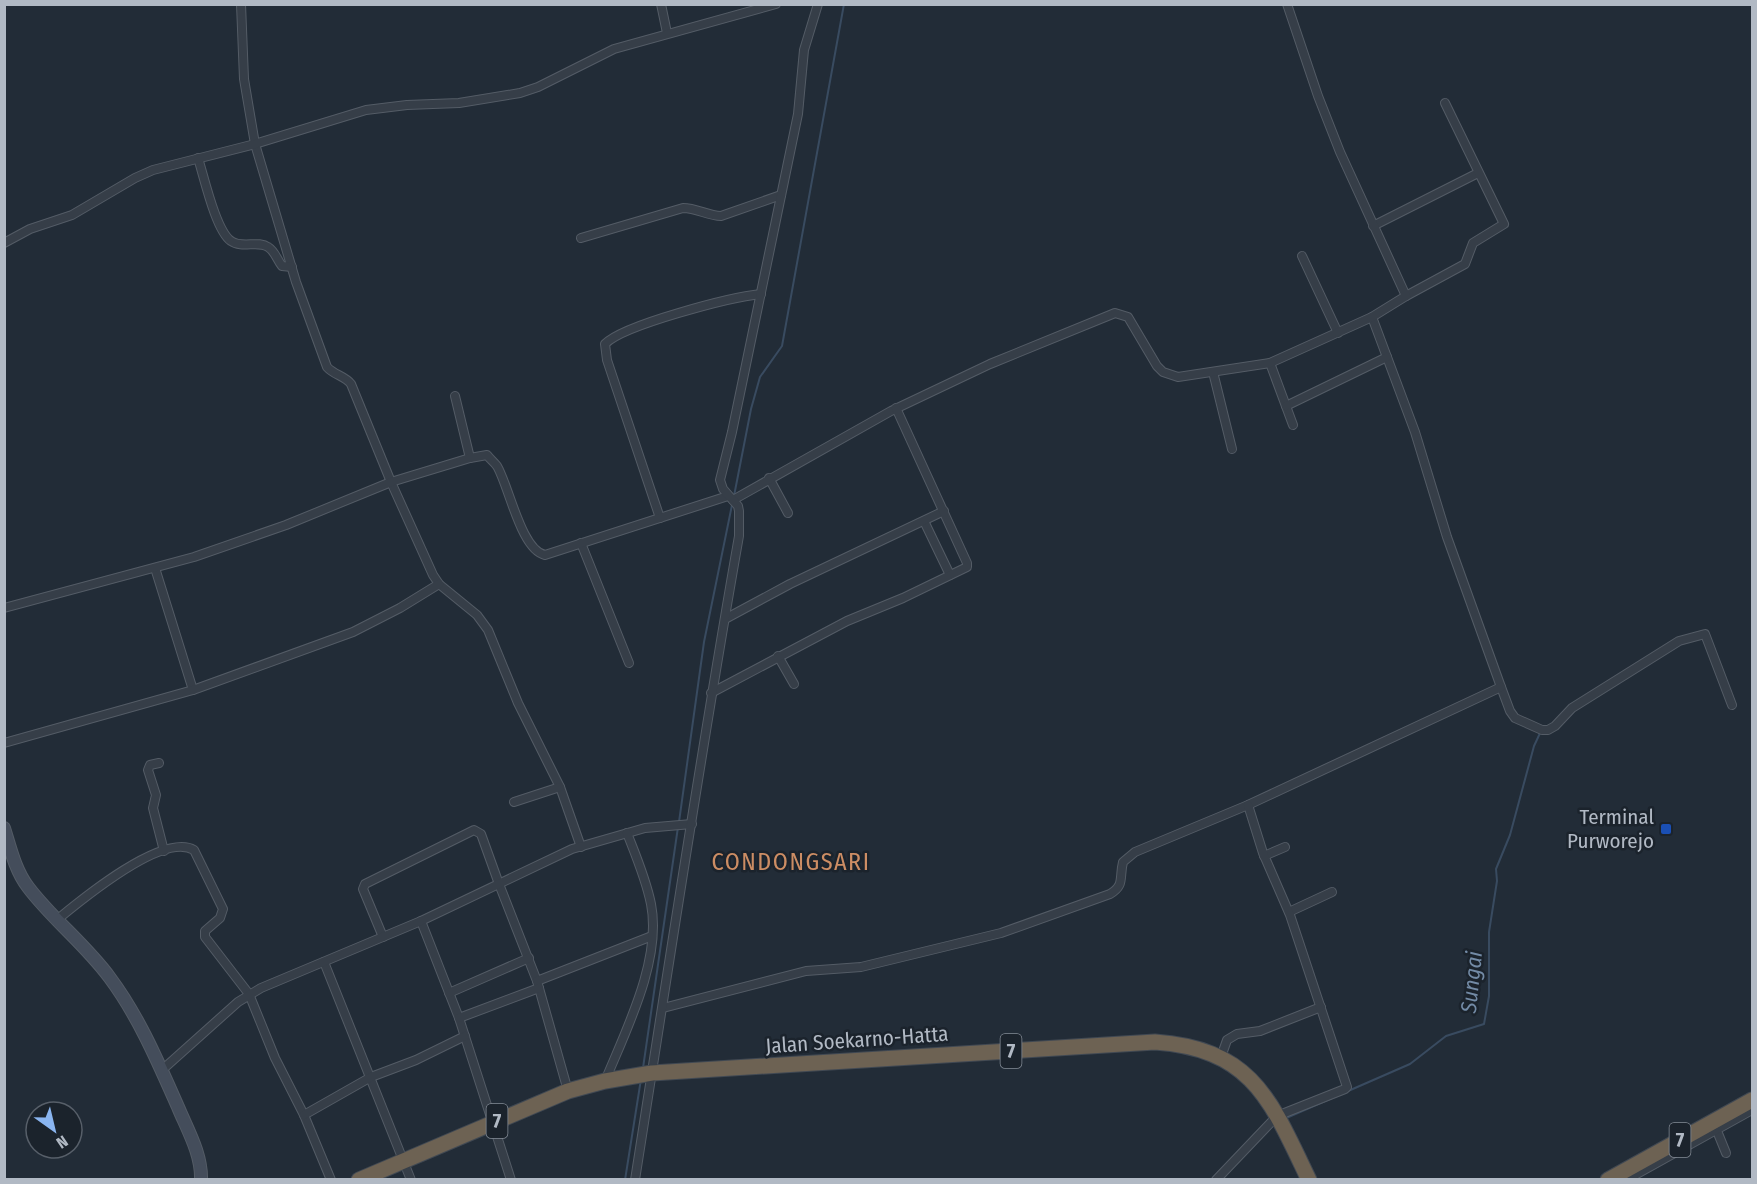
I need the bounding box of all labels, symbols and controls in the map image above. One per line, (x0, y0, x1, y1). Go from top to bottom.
place label: Terminal Purworejo (1567, 804, 1654, 854)
marker: Terminal Purworejo (1659, 822, 1673, 836)
district label: CONDONGSARI (712, 848, 870, 876)
water label: Sungai (1455, 949, 1488, 1015)
street label: Jalan Soekarno-Hatta (765, 1021, 949, 1059)
road number: 7 (1000, 1034, 1022, 1068)
north arrow (24, 1100, 84, 1160)
road number: 7 (486, 1104, 508, 1138)
road number: 7 (1670, 1123, 1690, 1157)
text: N (53, 1131, 71, 1153)

